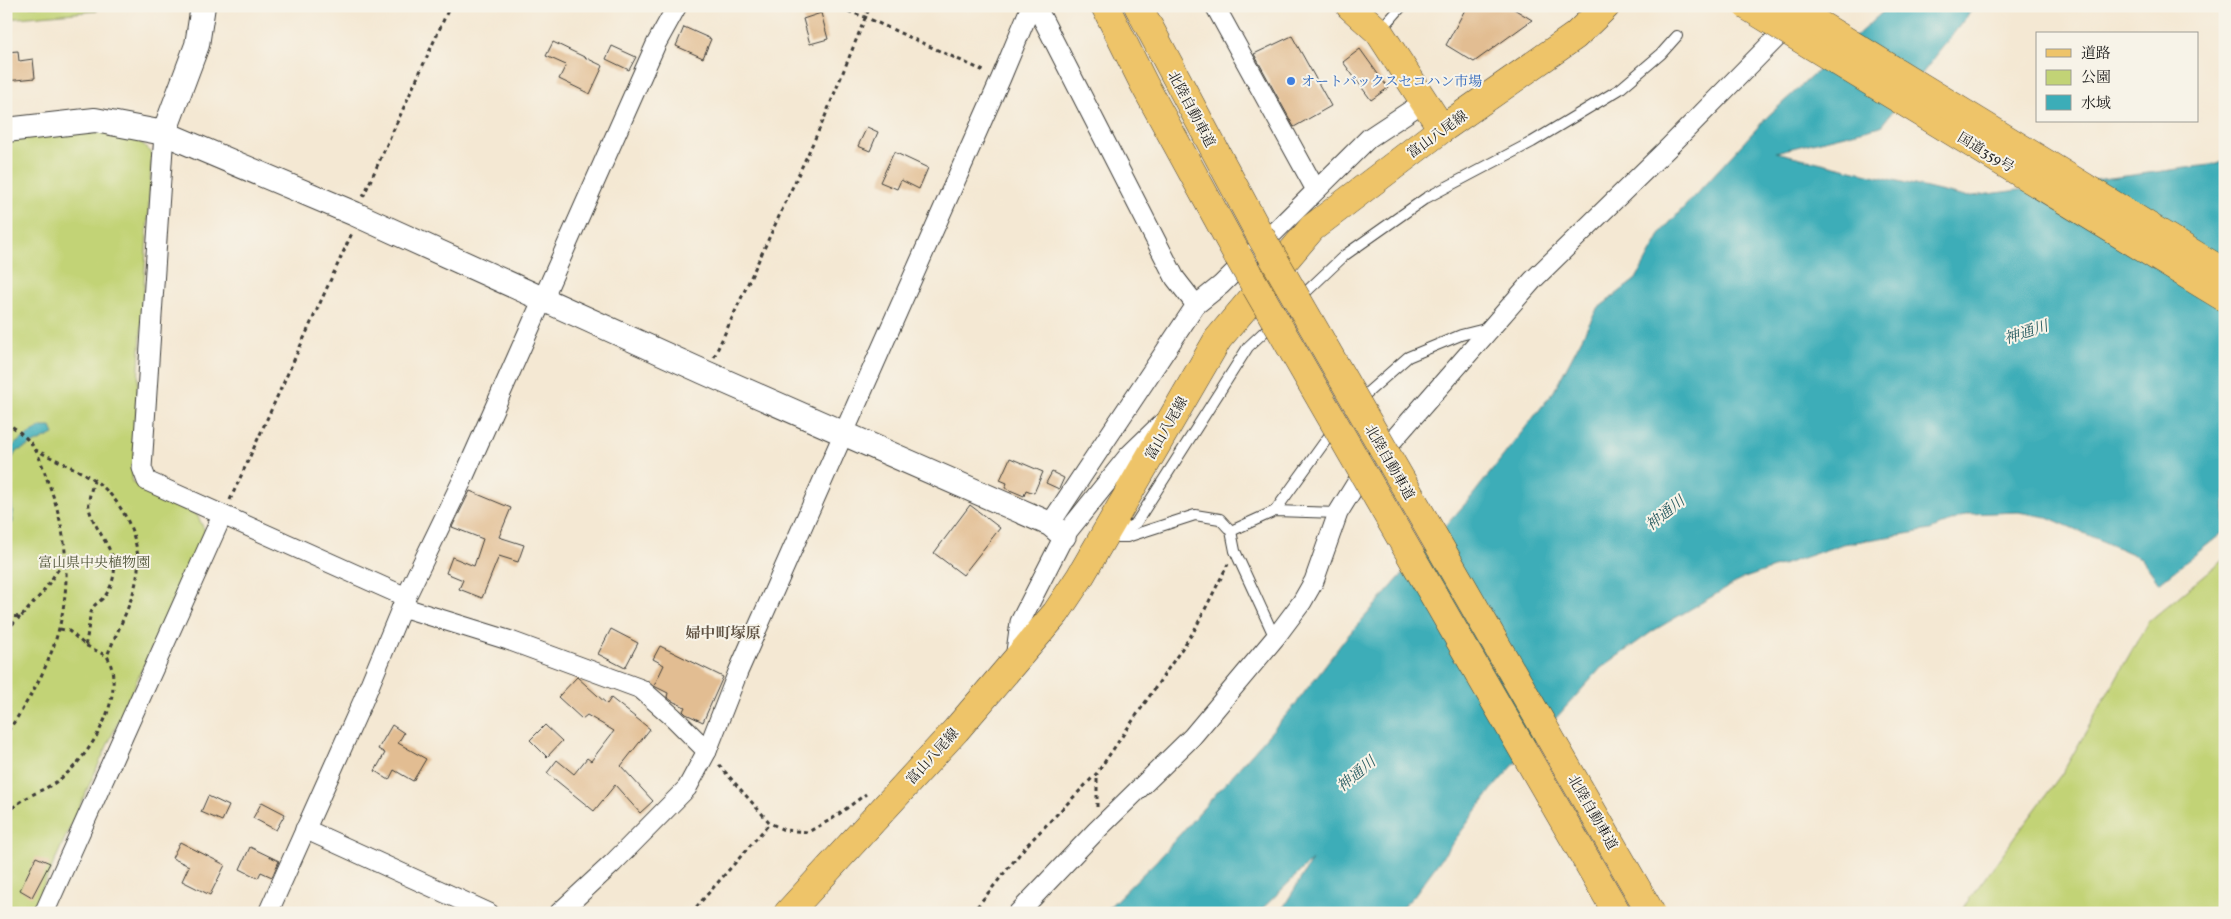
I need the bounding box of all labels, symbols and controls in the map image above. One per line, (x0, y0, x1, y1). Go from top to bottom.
legend (2036, 32, 2198, 122)
text: 道路 (2081, 44, 2111, 65)
street label: 北陸自動車道 (1163, 68, 1219, 151)
text: 公園 (2081, 68, 2111, 89)
place label: オートバックスセコハン市場 (1301, 73, 1483, 92)
marker: オートバックスセコハン市場 (1285, 75, 1297, 87)
text: 水域 (2081, 94, 2111, 115)
street label: 富山八尾線 (1404, 107, 1472, 163)
street label: 国道359号 (1953, 129, 2017, 178)
water label: 神通川 (2002, 316, 2053, 350)
street label: 富山八尾線 (1142, 394, 1193, 464)
street label: 北陸自動車道 (1359, 422, 1418, 504)
water label: 神通川 (1642, 491, 1692, 536)
park label: 富山県中央植物園 (38, 554, 150, 573)
district label: 婦中町塚原 (685, 624, 761, 645)
street label: 富山八尾線 (903, 725, 964, 789)
water label: 神通川 (1333, 751, 1382, 798)
street label: 北陸自動車道 (1562, 772, 1621, 854)

